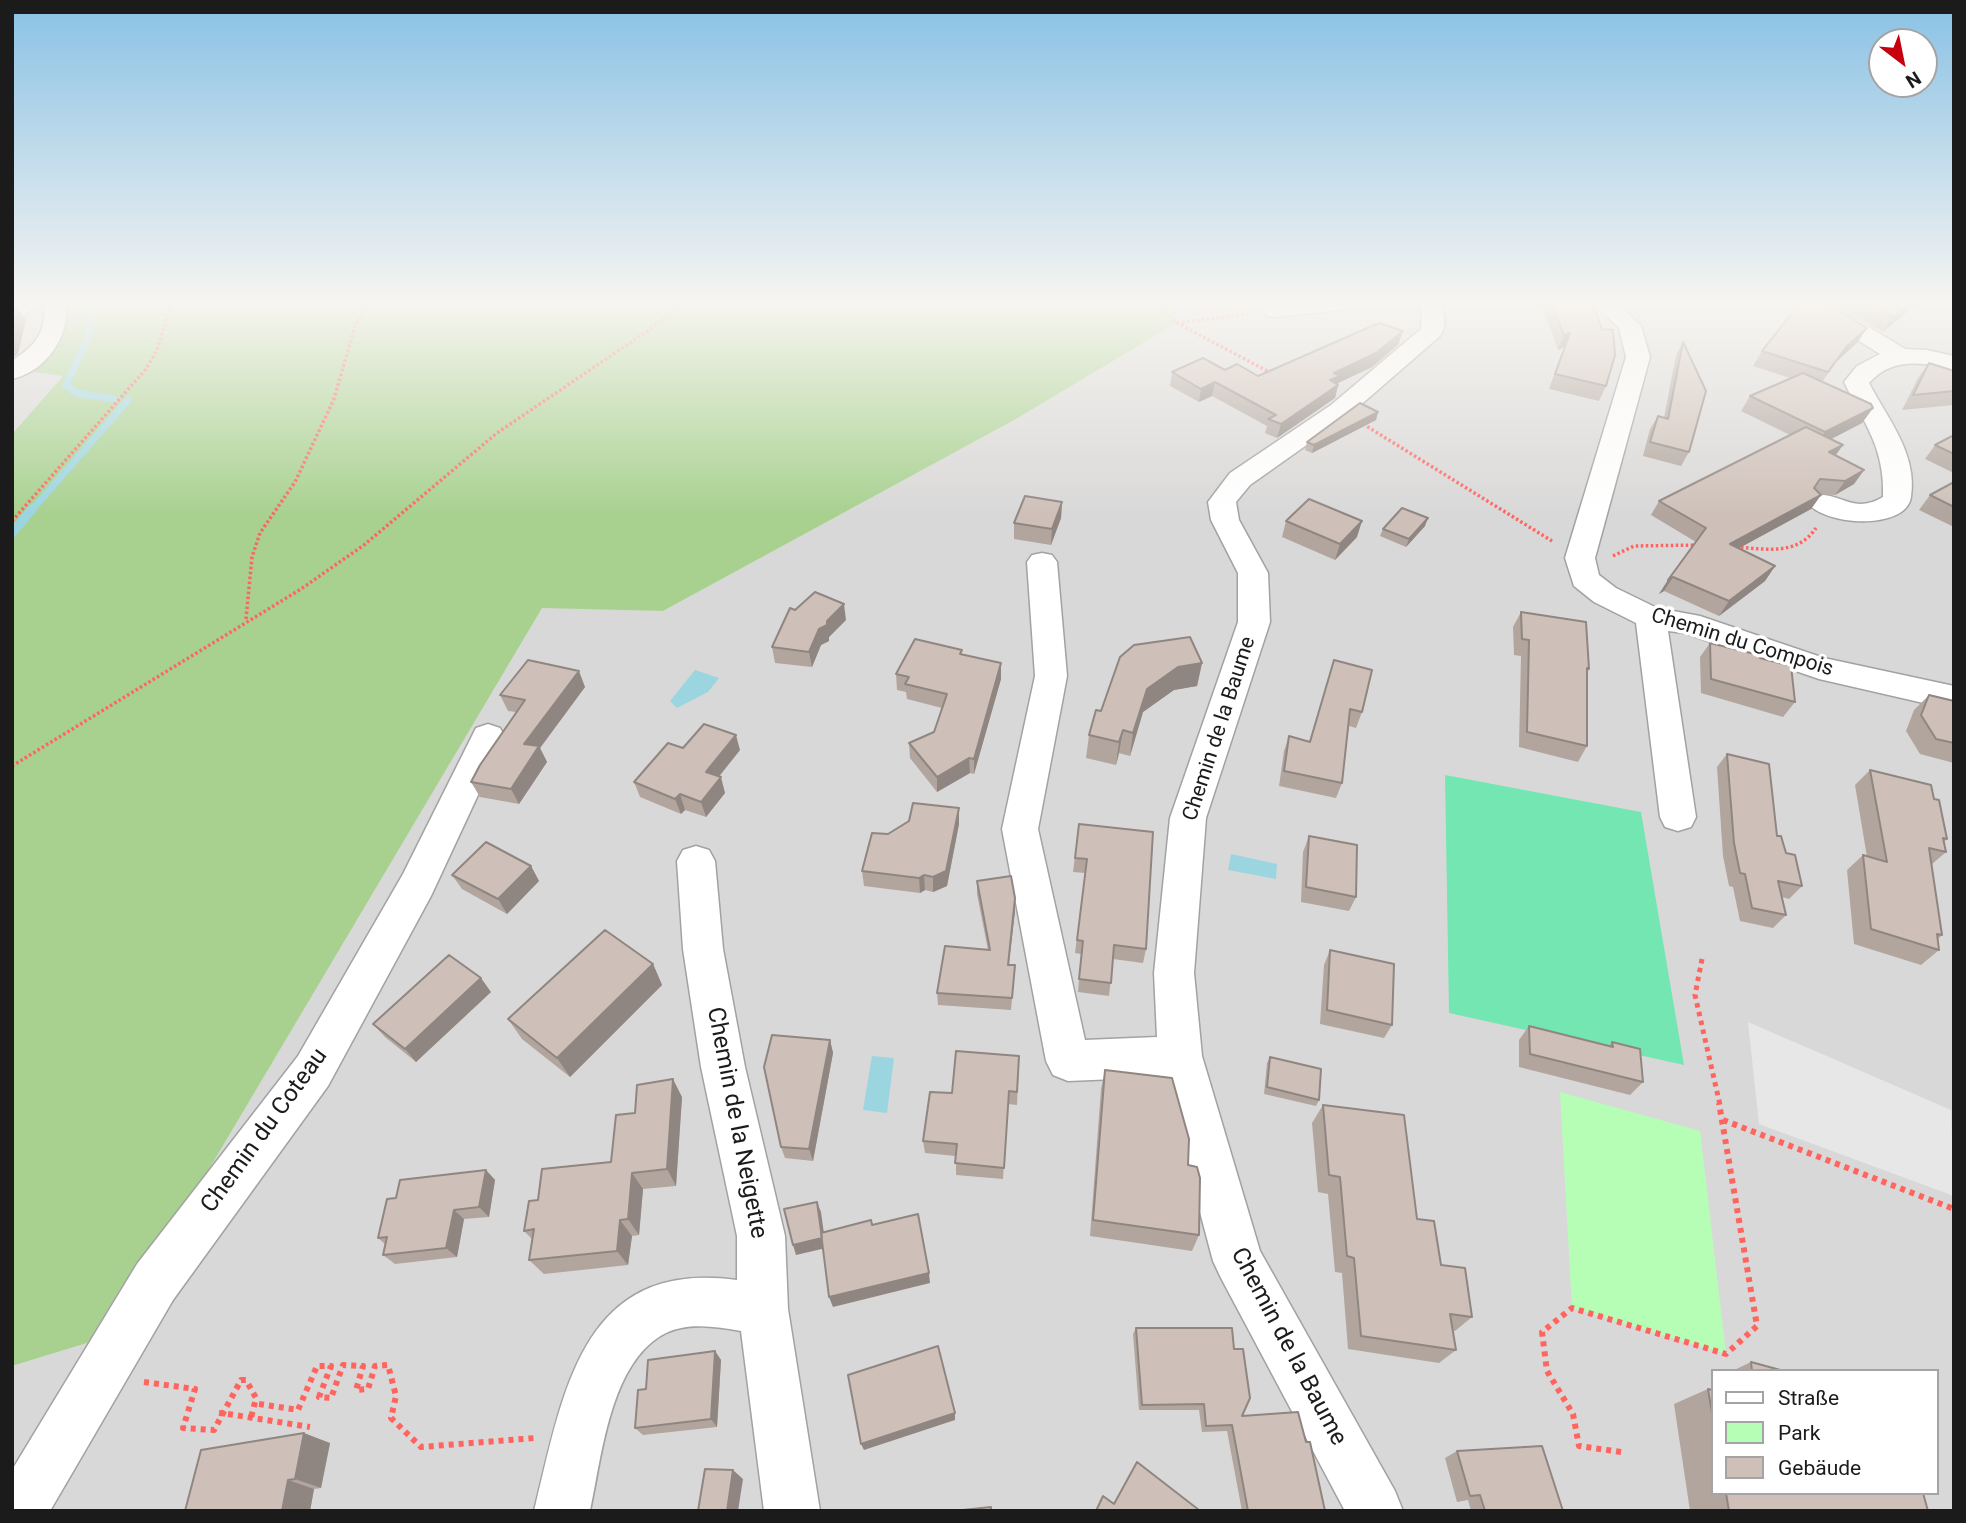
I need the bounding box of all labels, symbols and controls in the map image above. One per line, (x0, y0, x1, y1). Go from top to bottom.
north arrow (1868, 28, 1938, 98)
text: N (1902, 66, 1925, 93)
street label: Chemin du Compois (1648, 603, 1836, 683)
street label: Chemin de la Baume (1178, 634, 1262, 824)
street label: Chemin de la Neigette (699, 1005, 773, 1241)
street label: Chemin du Coteau (196, 1043, 334, 1219)
street label: Chemin de la Baume (1224, 1243, 1352, 1451)
legend (1710, 1369, 1938, 1495)
text: Straße (1778, 1386, 1839, 1410)
text: Park (1778, 1421, 1820, 1445)
text: Gebäude (1778, 1456, 1861, 1480)

